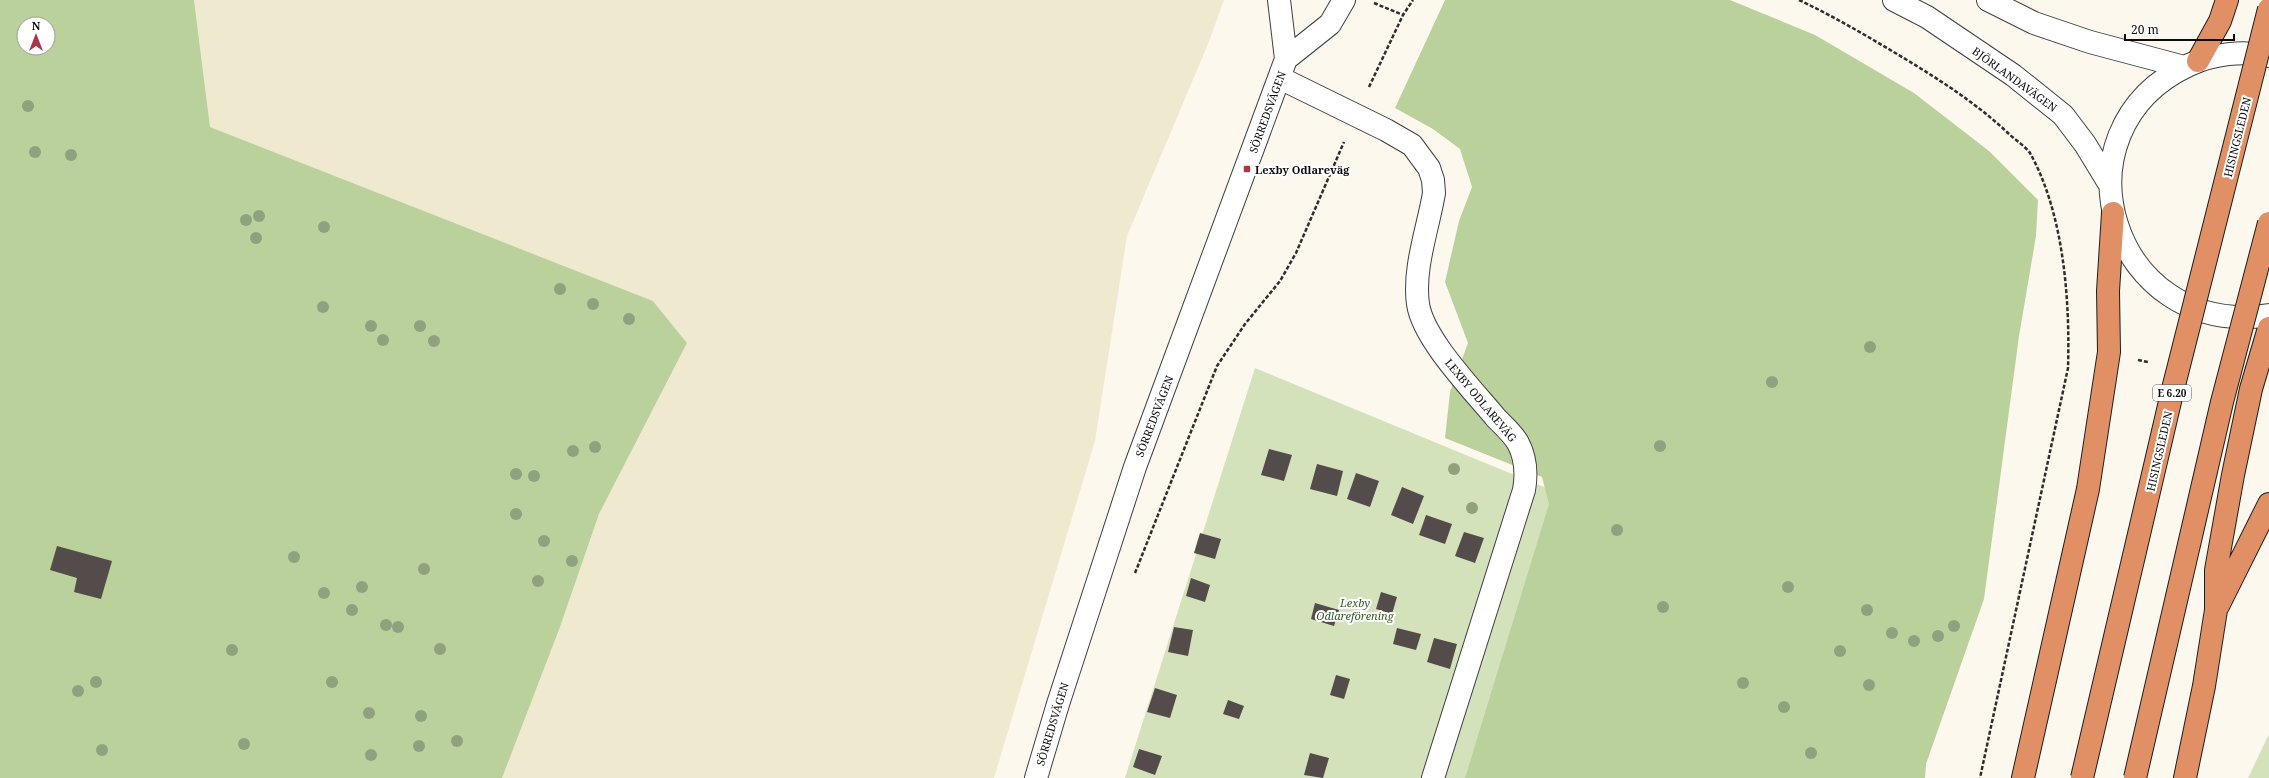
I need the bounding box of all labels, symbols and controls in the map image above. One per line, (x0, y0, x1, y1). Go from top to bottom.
north arrow (16, 16, 56, 56)
scale bar (2125, 16, 2234, 42)
text: N (32, 18, 41, 33)
text: 20 m (2131, 21, 2159, 38)
street label: BJÖRLANDAVÄGEN (1970, 43, 2061, 115)
street label: SÖRREDSVÄGEN (1245, 68, 1289, 155)
street label: HISINGSLEDEN (2220, 95, 2254, 179)
place label: Lexby Odlareväg (1255, 162, 1350, 177)
marker: Lexby Odlareväg (1242, 164, 1252, 174)
street label: LEXBY ODLAREVÄG (1442, 355, 1520, 445)
street label: SÖRREDSVÄGEN (1132, 372, 1177, 459)
road number: E 6.20 (2153, 385, 2191, 401)
street label: HISINGSLEDEN (2142, 409, 2176, 493)
park label: Lexby Odlareförening (1316, 595, 1395, 623)
street label: SÖRREDSVÄGEN (1032, 680, 1072, 767)

